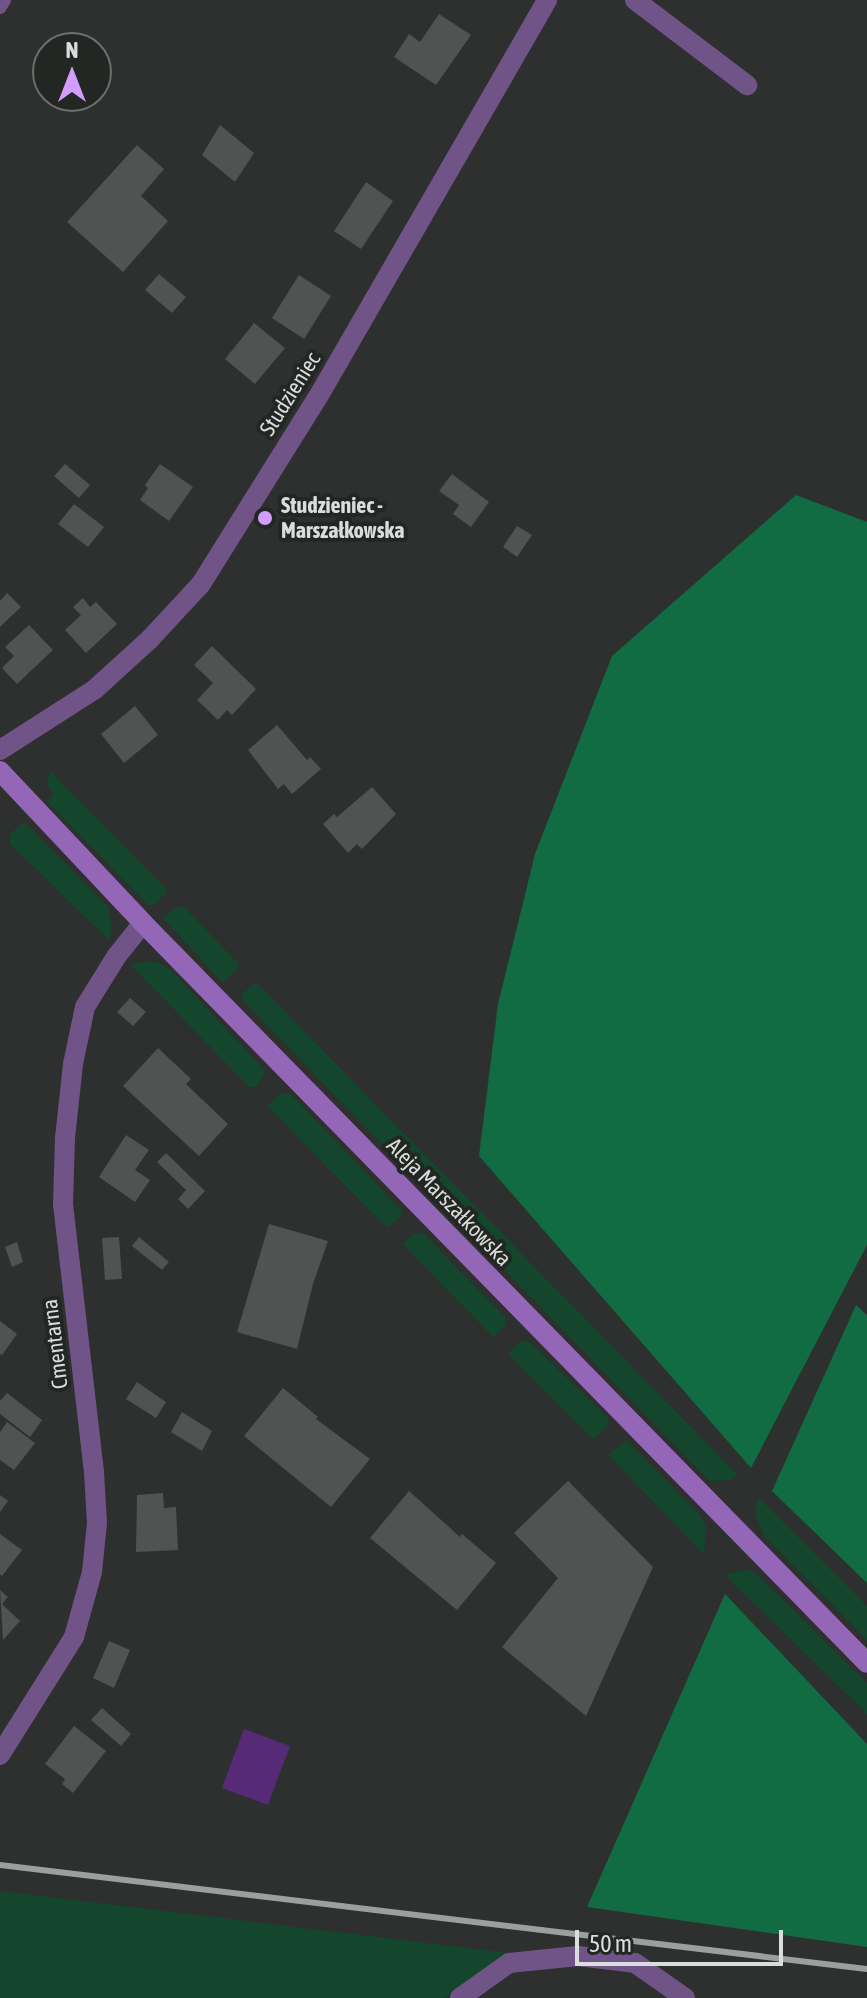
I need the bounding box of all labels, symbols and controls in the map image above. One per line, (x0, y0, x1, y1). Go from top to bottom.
north arrow (32, 32, 112, 112)
text: N (66, 37, 78, 63)
street label: Studzieniec (254, 347, 326, 441)
place label: Studzieniec - Marszałkowska (281, 492, 404, 544)
marker: Studzieniec - Marszałkowska (256, 509, 274, 527)
street label: Aleja Marszałkowska (381, 1132, 517, 1272)
street label: Cmentarna (36, 1298, 74, 1390)
scale bar (579, 1914, 787, 1964)
text: 50 m (589, 1930, 632, 1957)

